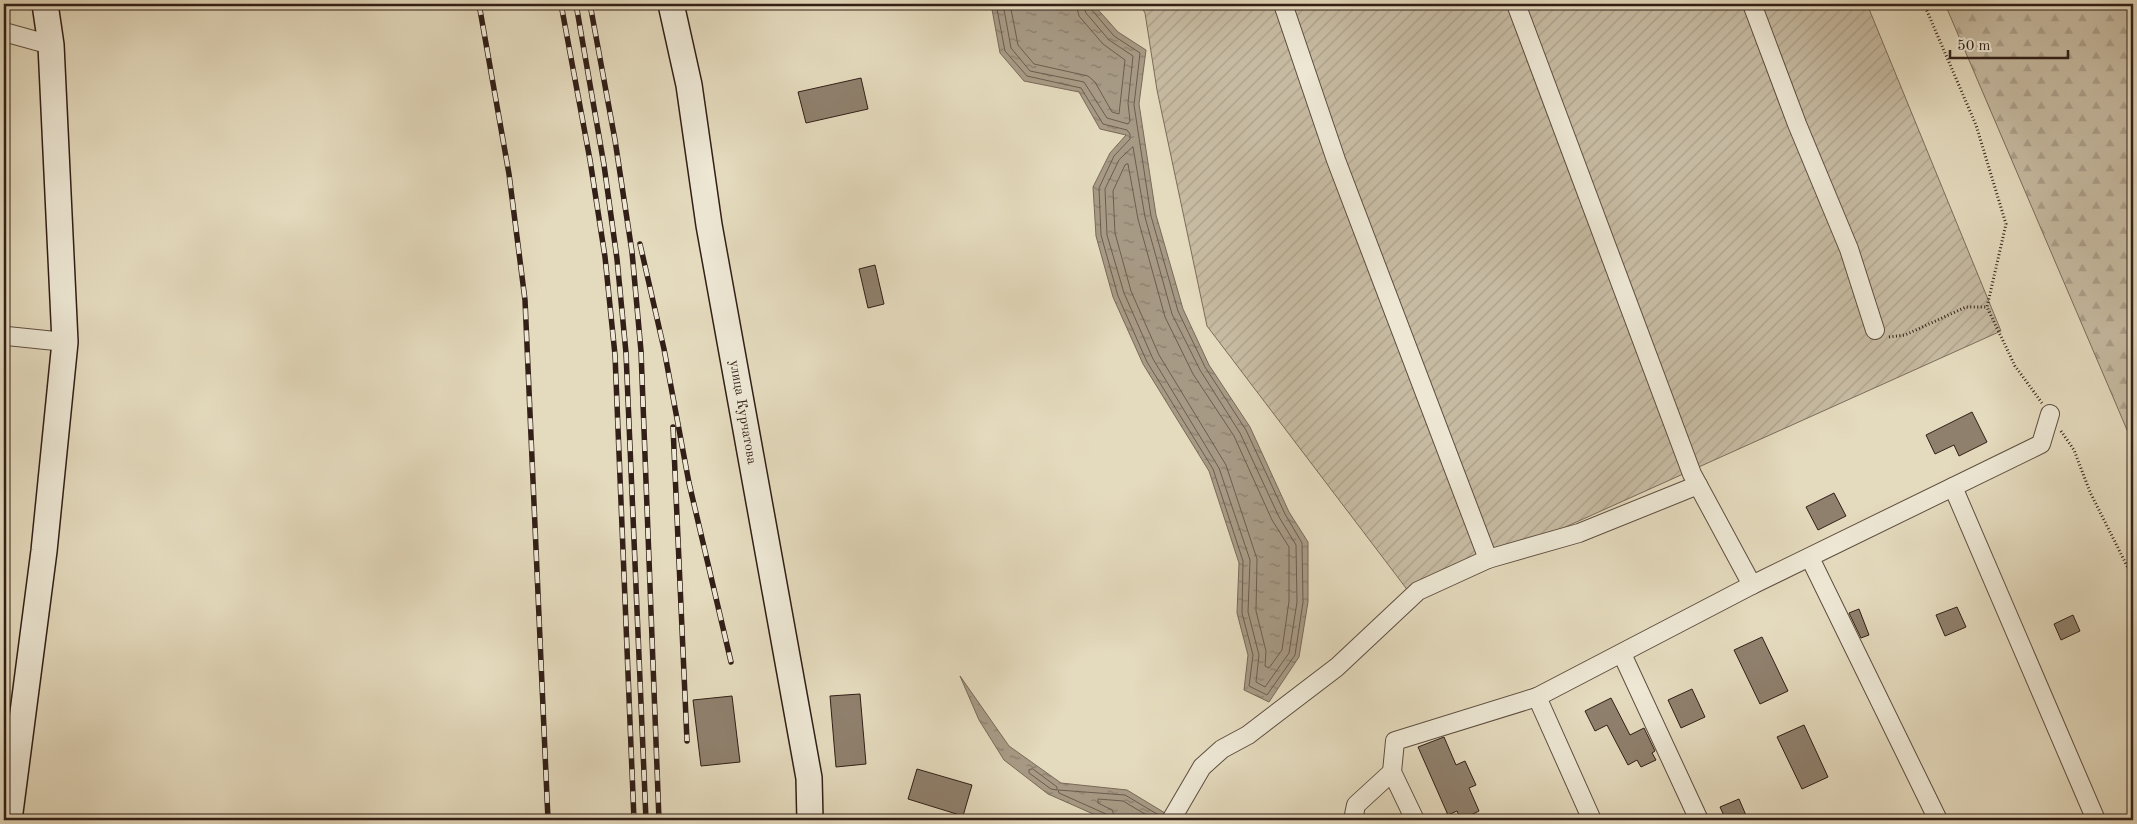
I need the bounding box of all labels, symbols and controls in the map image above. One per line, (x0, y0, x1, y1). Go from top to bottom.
scale bar (1950, 28, 2067, 60)
text: 50 m (1957, 39, 1991, 54)
street label: улица Курчатова (727, 359, 759, 465)

